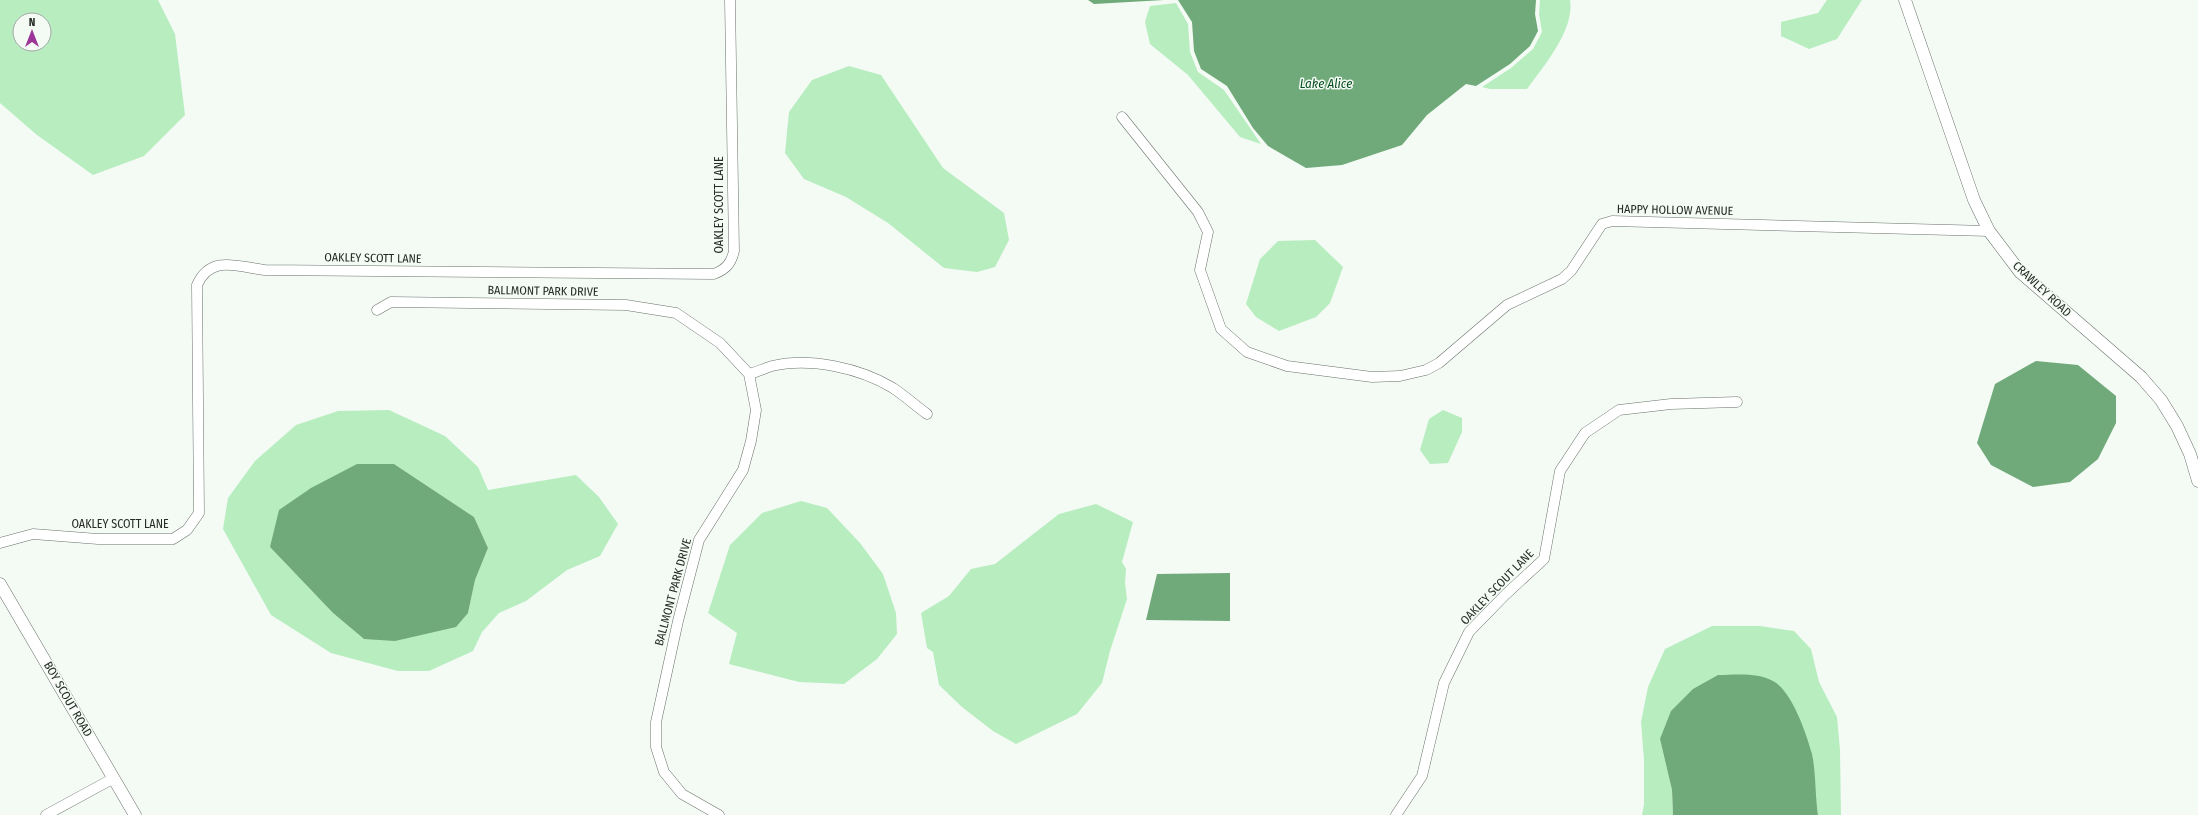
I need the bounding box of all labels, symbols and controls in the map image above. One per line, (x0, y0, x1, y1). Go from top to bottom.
north arrow (12, 12, 52, 52)
text: N (29, 16, 35, 29)
water label: Lake Alice (1300, 76, 1352, 91)
street label: OAKLEY SCOTT LANE (712, 156, 726, 254)
street label: HAPPY HOLLOW AVENUE (1617, 202, 1734, 218)
street label: OAKLEY SCOTT LANE (324, 250, 422, 266)
street label: CRAWLEY ROAD (2010, 258, 2074, 320)
street label: BALLMONT PARK DRIVE (487, 283, 599, 299)
street label: OAKLEY SCOTT LANE (71, 517, 169, 531)
street label: BALLMONT PARK DRIVE (652, 536, 694, 647)
street label: OAKLEY SCOUT LANE (1458, 546, 1537, 627)
street label: BOY SCOUT ROAD (41, 659, 95, 739)

